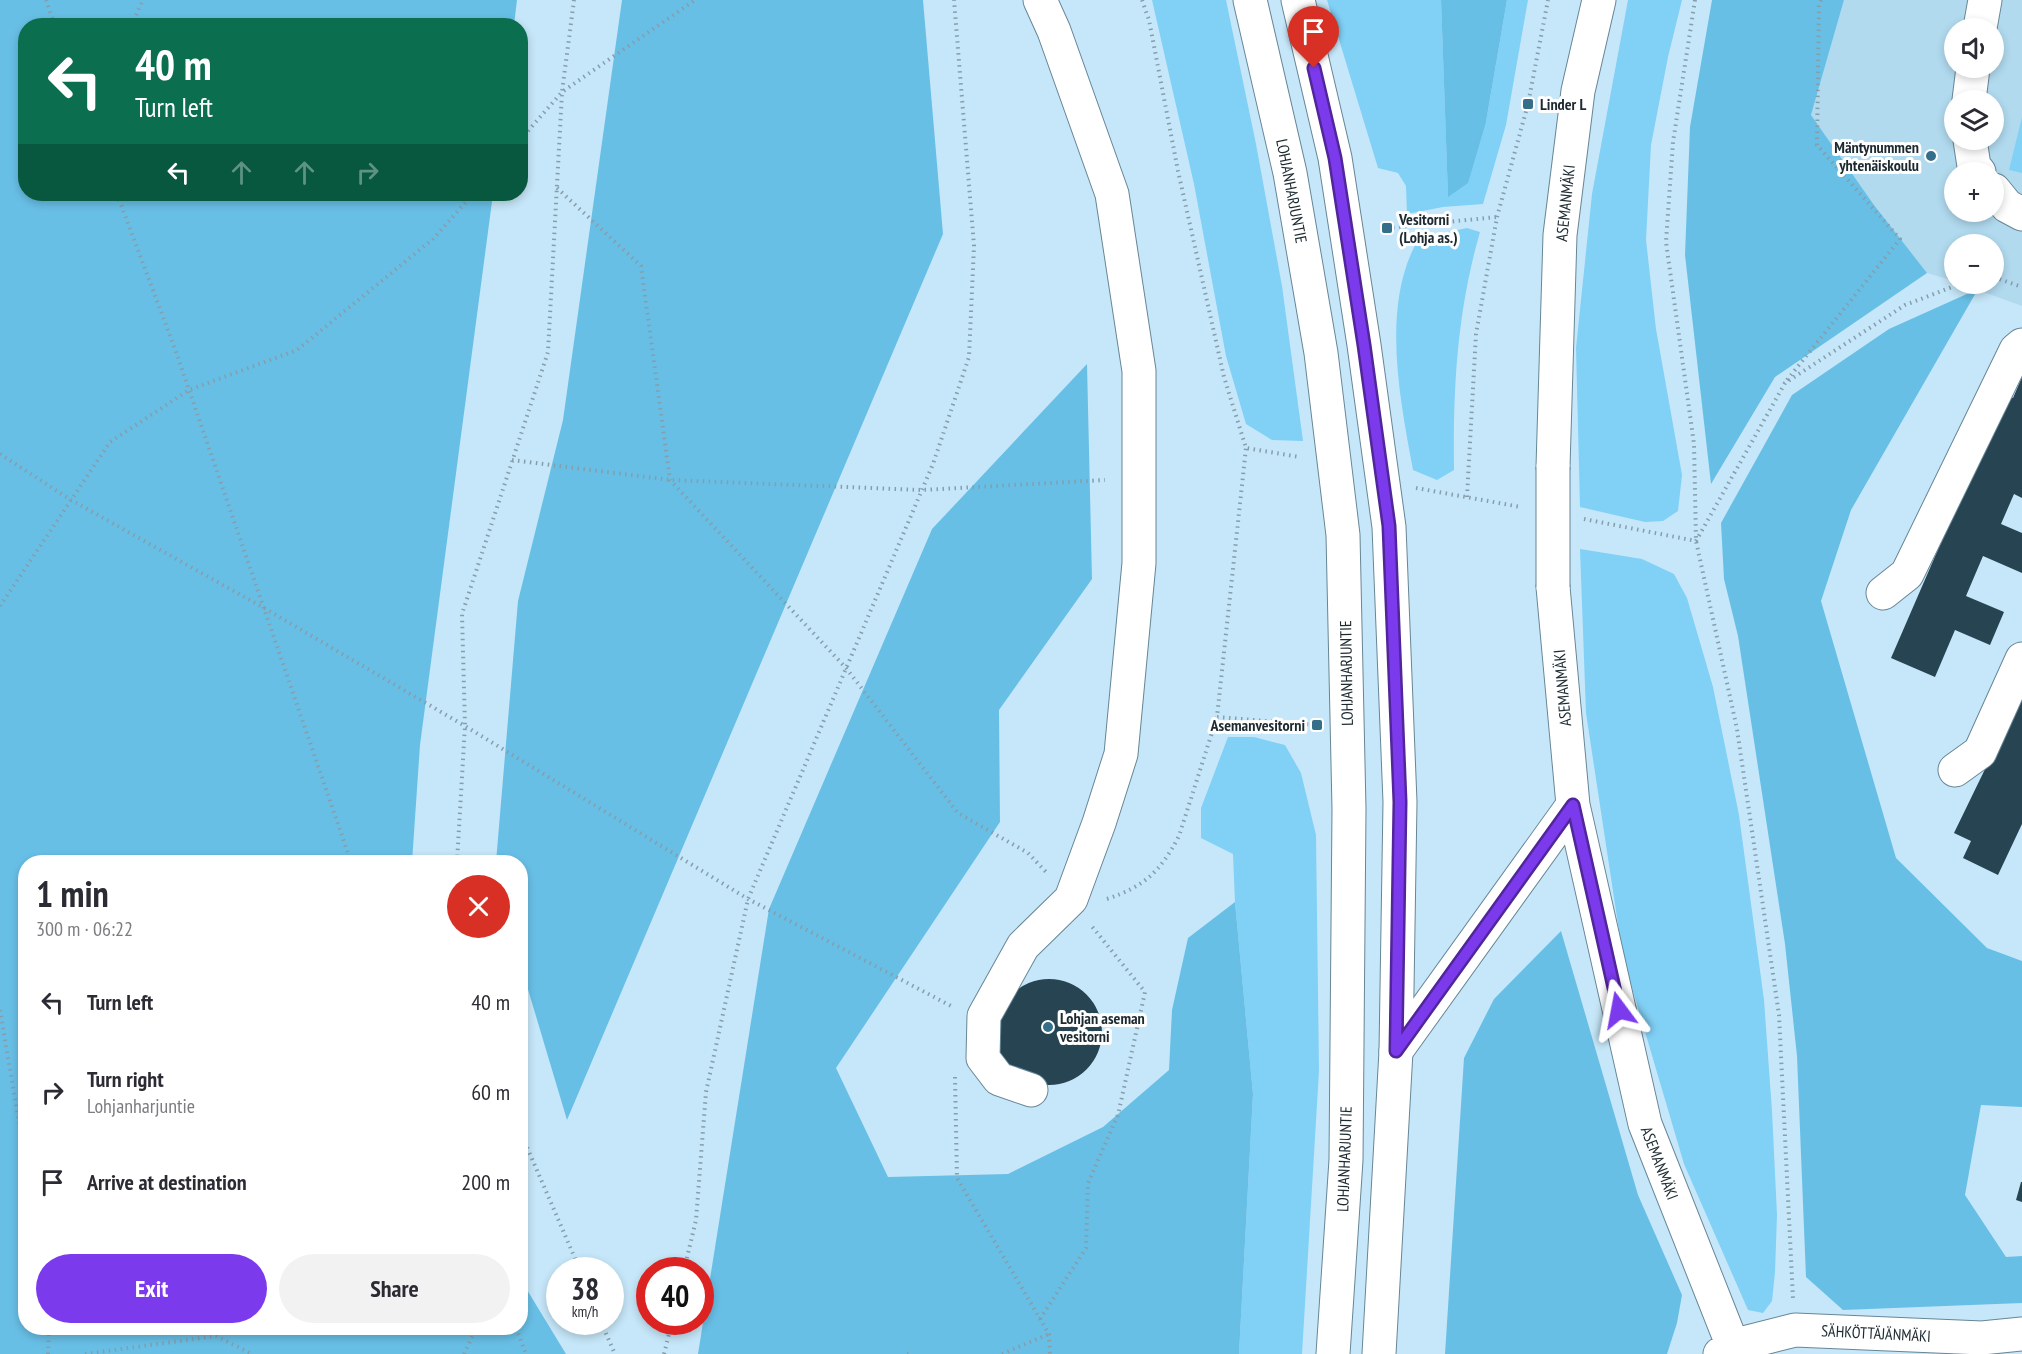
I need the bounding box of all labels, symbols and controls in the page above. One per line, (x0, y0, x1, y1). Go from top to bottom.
pin (1288, 6, 1339, 68)
icon: arrive (1297, 15, 1330, 48)
map controls (1944, 18, 2004, 294)
button: sound (1944, 18, 2004, 78)
text: 40 m (135, 37, 212, 92)
icon: left (36, 42, 114, 120)
text: Turn left (135, 90, 213, 124)
button: layers (1944, 90, 2004, 150)
place label: Linder L (1540, 94, 1587, 114)
marker: Linder L (1521, 97, 1535, 111)
street label: LOHJANHARJUNTIE (1272, 137, 1312, 245)
place label: Mäntynummen yhtenäiskoulu (1834, 137, 1919, 175)
marker: Mäntynummen yhtenäiskoulu (1924, 149, 1938, 163)
icon: left (162, 156, 195, 189)
icon: ahead (225, 156, 258, 189)
icon: ahead (288, 156, 321, 189)
icon: right (351, 156, 384, 189)
button: + (1944, 162, 2004, 222)
street label: ASEMANMÄKI (1551, 164, 1579, 242)
place label: Vesitorni (Lohja as.) (1398, 209, 1458, 247)
marker: Vesitorni (Lohja as.) (1380, 221, 1394, 235)
button: − (1944, 234, 2004, 294)
street label: LOHJANHARJUNTIE (1335, 620, 1357, 726)
street label: ASEMANMÄKI (1549, 649, 1575, 727)
place label: Asemanvesitorni (1210, 715, 1305, 735)
marker: Asemanvesitorni (1310, 718, 1324, 732)
text: 1 min (36, 870, 109, 917)
button: close (447, 875, 510, 938)
text: 300 m · 06:22 (36, 916, 133, 942)
position arrow (1587, 978, 1651, 1042)
icon: left (36, 986, 69, 1019)
text: Turn left (87, 988, 153, 1016)
text: 40 m (471, 988, 510, 1016)
place label: Lohjan aseman vesitorni (1059, 1008, 1145, 1046)
marker: Lohjan aseman vesitorni (1041, 1020, 1055, 1034)
text: Turn right (87, 1065, 164, 1093)
icon: right (36, 1076, 69, 1109)
text: 60 m (471, 1078, 510, 1106)
text: Lohjanharjuntie (87, 1093, 195, 1119)
street label: LOHJANHARJUNTIE (1332, 1106, 1356, 1212)
street label: ASEMANMÄKI (1637, 1123, 1683, 1203)
icon: arrive (36, 1166, 69, 1199)
text: Arrive at destination (87, 1168, 247, 1196)
text: 200 m (461, 1168, 510, 1196)
button: Exit (36, 1254, 267, 1323)
button: Share (279, 1254, 510, 1323)
speed limit sign: 40 (636, 1257, 714, 1335)
text: 38 (571, 1269, 599, 1308)
text: km/h (572, 1302, 598, 1321)
street label: SÄHKÖTTÄJÄNMÄKI (1821, 1320, 1931, 1346)

